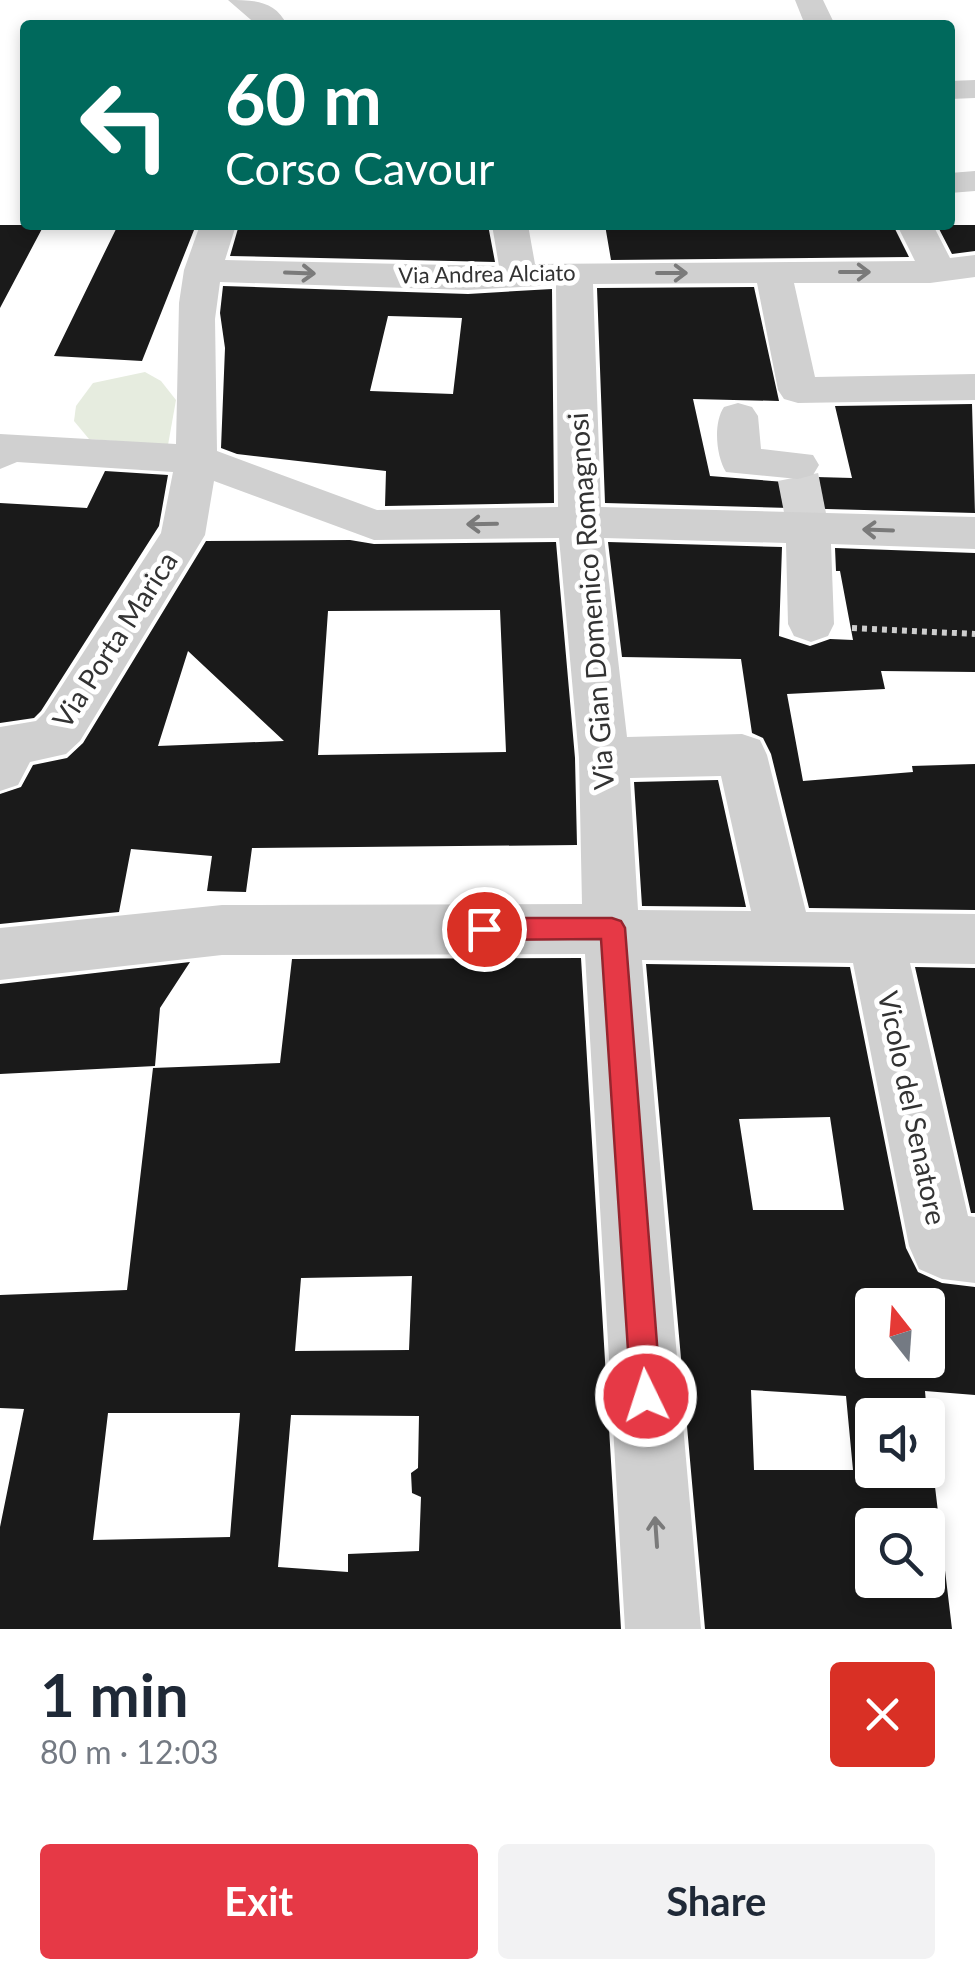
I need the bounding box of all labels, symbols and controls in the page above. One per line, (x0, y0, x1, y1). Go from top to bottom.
text: 60 m (225, 56, 382, 140)
icon: left (60, 60, 190, 190)
text: Corso Cavour (225, 141, 494, 195)
street label: Via Andrea Alciato (398, 258, 576, 289)
one-way arrow (838, 262, 871, 282)
one-way arrow (283, 264, 315, 283)
one-way arrow (654, 264, 687, 282)
street label: Via Gian Domenico Romagnosi (560, 411, 620, 791)
one-way arrow (467, 514, 499, 533)
one-way arrow (862, 520, 894, 539)
street label: Via Porta Marica (44, 545, 184, 734)
pin (442, 887, 527, 972)
icon: arrive (457, 902, 512, 957)
street label: Vicolo del Senatore (872, 988, 954, 1228)
north arrow (855, 1288, 945, 1378)
map controls (855, 1288, 945, 1598)
position arrow (594, 1344, 698, 1448)
button: sound (855, 1398, 945, 1488)
button: search (855, 1508, 945, 1598)
one-way arrow (646, 1516, 665, 1548)
text: 1 min (40, 1658, 189, 1730)
button: close (830, 1662, 935, 1767)
text: 80 m · 12:03 (40, 1732, 219, 1771)
button: Exit (40, 1844, 478, 1959)
button: Share (498, 1844, 935, 1959)

